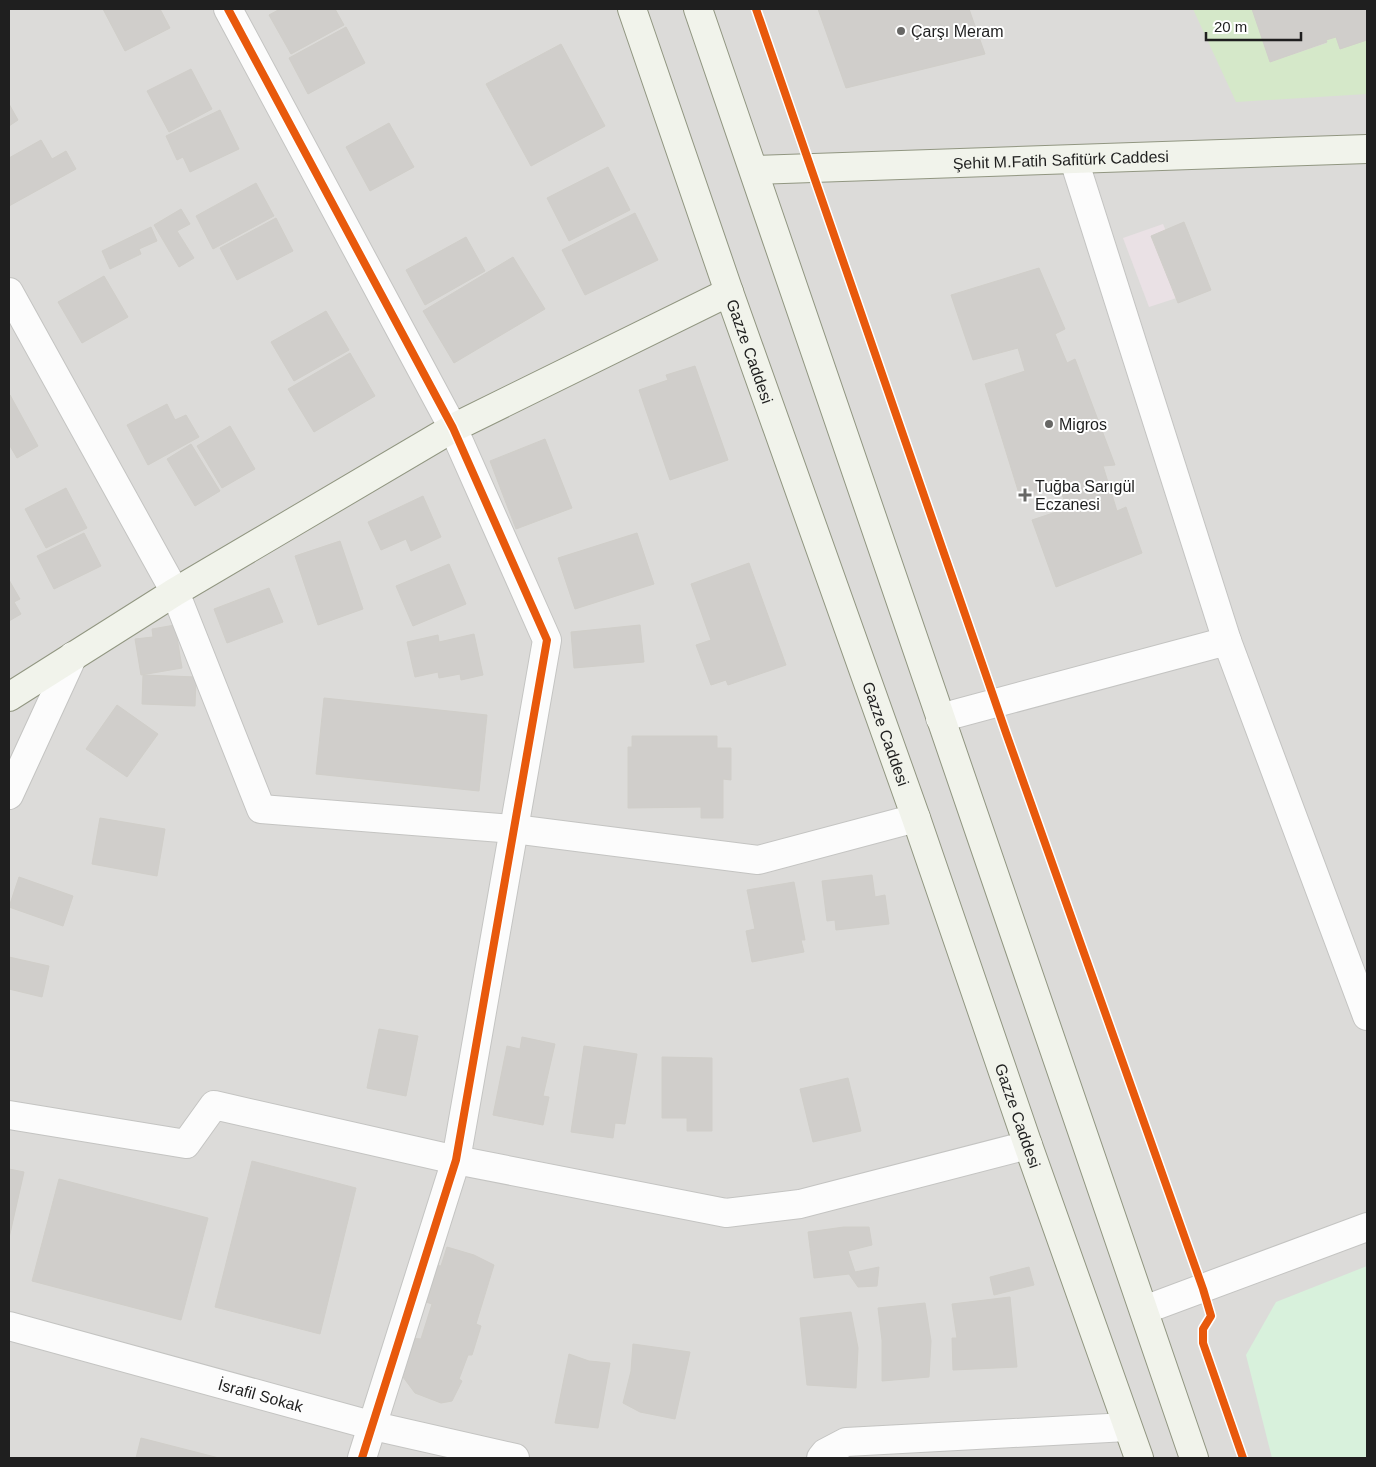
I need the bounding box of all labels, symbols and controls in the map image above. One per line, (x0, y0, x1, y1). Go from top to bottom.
scale bar (1206, 10, 1301, 42)
text: 20 m (1214, 18, 1247, 35)
place label: Çarşı Meram (911, 23, 1003, 40)
marker: Çarşı Meram (895, 25, 907, 37)
street label: Şehit M.Fatih Safitürk Caddesi (952, 148, 1169, 172)
street label: Gazze Caddesi (723, 297, 776, 406)
place label: Migros (1059, 416, 1107, 433)
marker: Migros (1043, 418, 1055, 430)
place label: Tuğba Sarıgül Eczanesi (1035, 478, 1135, 513)
marker: Tuğba Sarıgül Eczanesi (1019, 489, 1031, 501)
street label: Gazze Caddesi (859, 679, 912, 788)
street label: Gazze Caddesi (992, 1061, 1043, 1170)
street label: İsrafil Sokak (216, 1375, 306, 1415)

